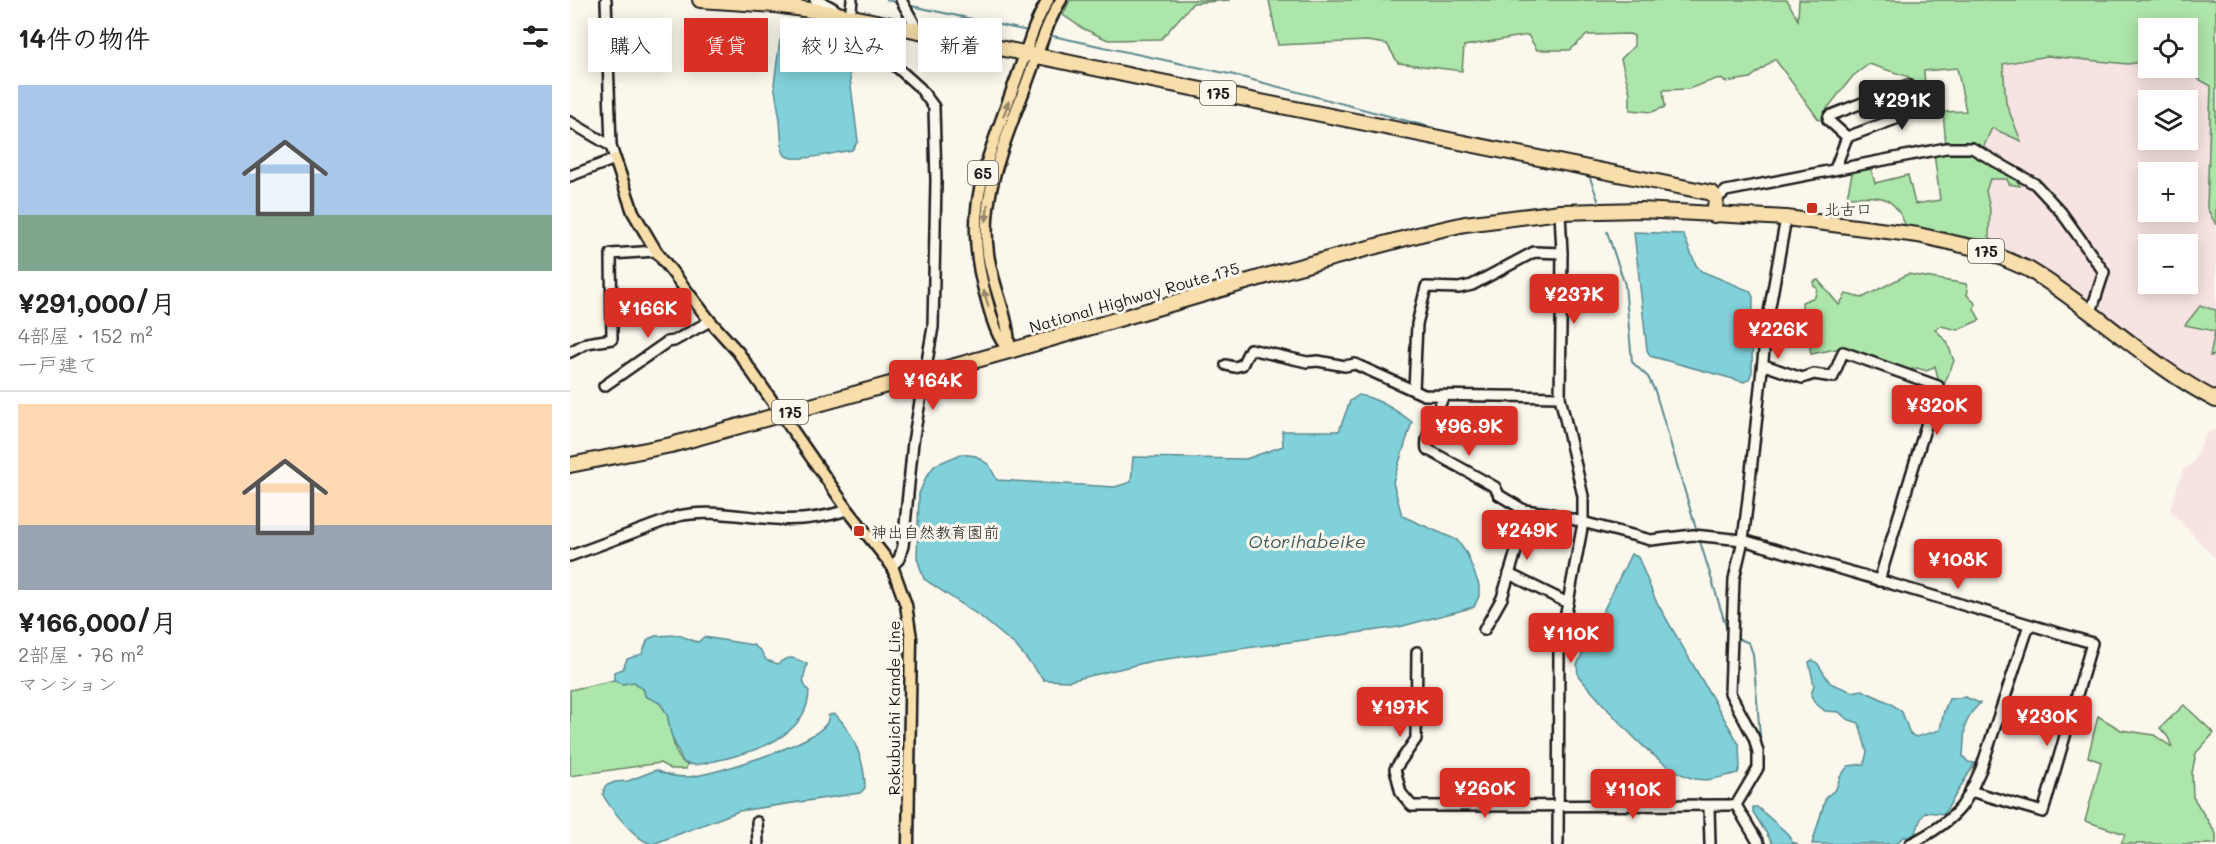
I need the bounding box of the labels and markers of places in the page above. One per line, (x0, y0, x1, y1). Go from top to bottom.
pin: ¥291K (1860, 80, 1944, 131)
place label: 北古口 (1824, 198, 1872, 219)
marker: 北古口 (1805, 201, 1819, 215)
pin: ¥237K (1532, 274, 1616, 325)
pin: ¥166K (606, 288, 690, 339)
pin: ¥226K (1736, 309, 1820, 360)
pin: ¥164K (891, 360, 975, 411)
pin: ¥320K (1895, 385, 1979, 436)
pin: ¥96.9K (1420, 406, 1518, 457)
pin: ¥249K (1485, 510, 1569, 561)
place label: 神出自然教育園前 (871, 521, 999, 542)
marker: 神出自然教育園前 (852, 524, 866, 538)
pin: ¥108K (1916, 539, 2000, 590)
pin: ¥110K (1529, 613, 1613, 664)
pin: ¥197K (1358, 687, 1442, 738)
pin: ¥230K (2005, 696, 2089, 747)
pin: ¥260K (1443, 768, 1527, 819)
pin: ¥110K (1591, 769, 1675, 820)

